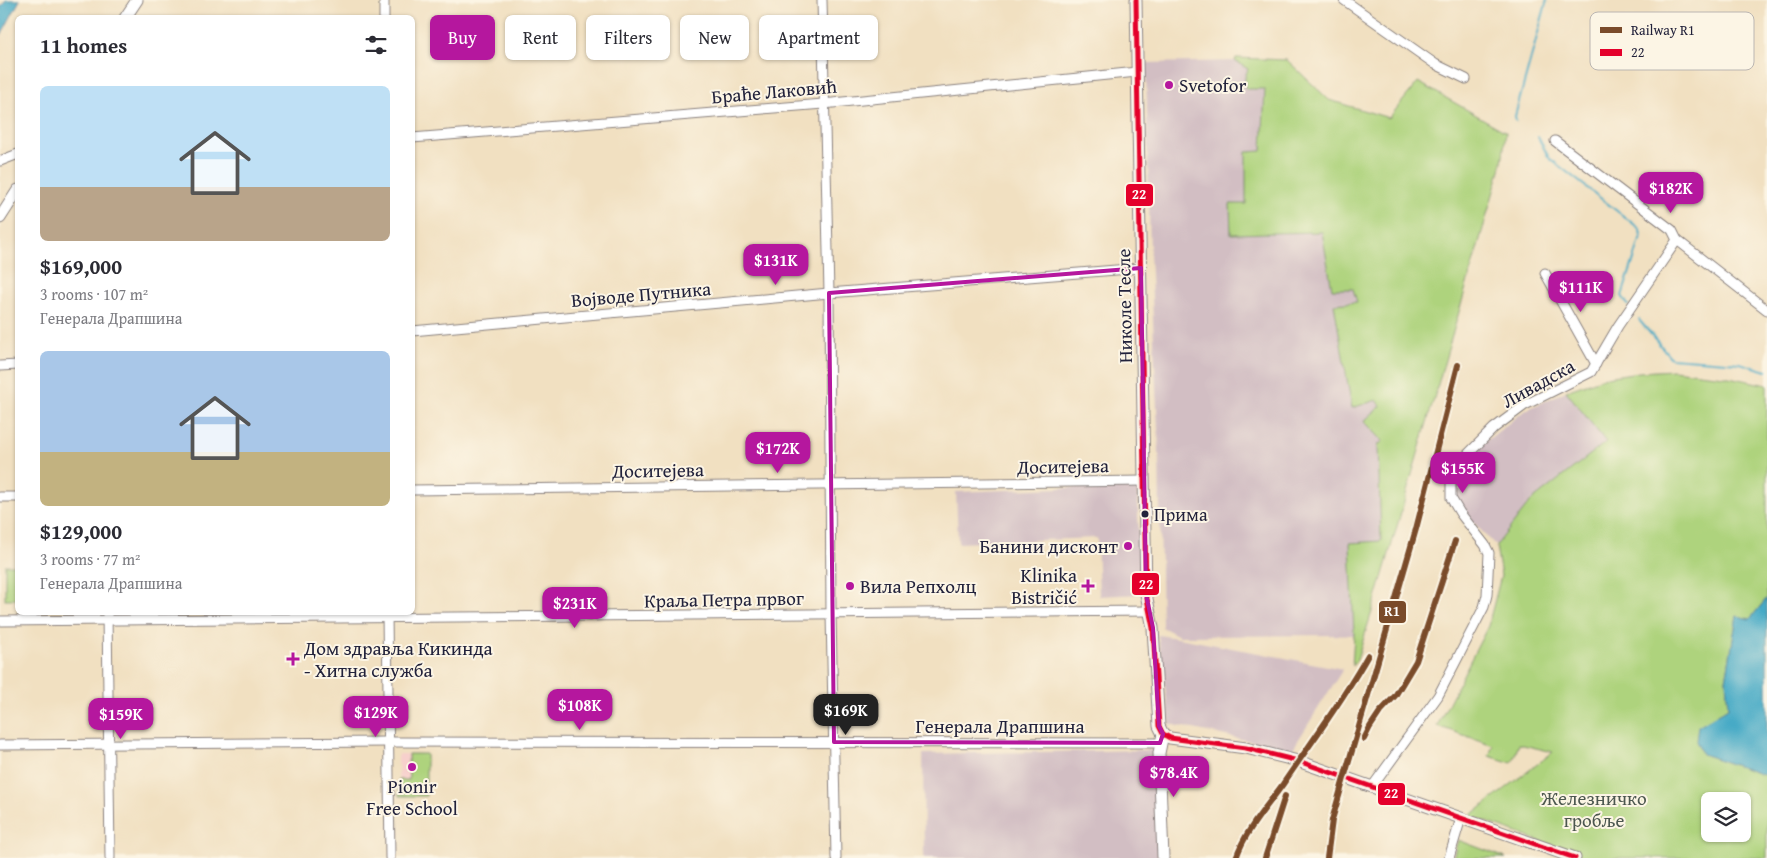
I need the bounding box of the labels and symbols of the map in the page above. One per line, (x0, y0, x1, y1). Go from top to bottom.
legend (1590, 12, 1754, 70)
text: Railway R1 (1631, 20, 1695, 40)
text: 22 (1631, 42, 1644, 62)
place label: Svetofor (1179, 71, 1246, 99)
street label: Браће Лаковић (710, 72, 838, 110)
marker: Svetofor (1163, 79, 1175, 91)
pin: $182K (1636, 172, 1706, 214)
line badge: 22 (1125, 183, 1154, 207)
text: 22 (1132, 184, 1146, 204)
pin: $131K (741, 244, 811, 286)
street label: Николе Тесле (1109, 248, 1139, 363)
pin: $111K (1546, 270, 1616, 313)
street label: Војводе Путника (570, 274, 712, 314)
street label: Ливадска (1496, 351, 1580, 415)
pin: $172K (743, 432, 813, 474)
street label: Доситејева (1016, 451, 1109, 481)
pin: $155K (1428, 452, 1498, 494)
street label: Доситејева (611, 455, 704, 485)
place label: Прима (1154, 501, 1208, 528)
marker: Прима (1140, 509, 1150, 519)
place label: Банини дисконт (979, 532, 1119, 560)
marker: Банини дисконт (1122, 540, 1134, 552)
place label: Klinika Bistričić (1011, 561, 1077, 611)
place label: Вила Репхолц (860, 572, 976, 600)
line badge: 22 (1131, 572, 1160, 596)
text: 22 (1139, 574, 1153, 594)
marker: Klinika Bistričić (1081, 579, 1095, 593)
marker: Вила Репхолц (844, 580, 856, 592)
street label: Краља Петра првог (644, 584, 804, 614)
pin: $231K (540, 586, 610, 629)
line badge: R1 (1378, 600, 1407, 624)
text: R1 (1384, 601, 1400, 621)
place label: Дом здравља Кикинда - Хитна служба (303, 634, 493, 684)
marker: Дом здравља Кикинда - Хитна служба (286, 652, 300, 666)
pin: $108K (545, 688, 615, 731)
pin: $169K (811, 694, 881, 736)
pin: $129K (341, 696, 411, 738)
pin: $159K (86, 698, 156, 740)
street label: Генерала Драпшина (916, 712, 1084, 740)
pin: $78.4K (1133, 756, 1215, 798)
marker: Pionir Free School (406, 761, 418, 773)
place label: Pionir Free School (366, 772, 458, 822)
line badge: 22 (1377, 782, 1406, 806)
text: 22 (1384, 783, 1398, 803)
park label: Железничко гробље (1540, 784, 1647, 834)

